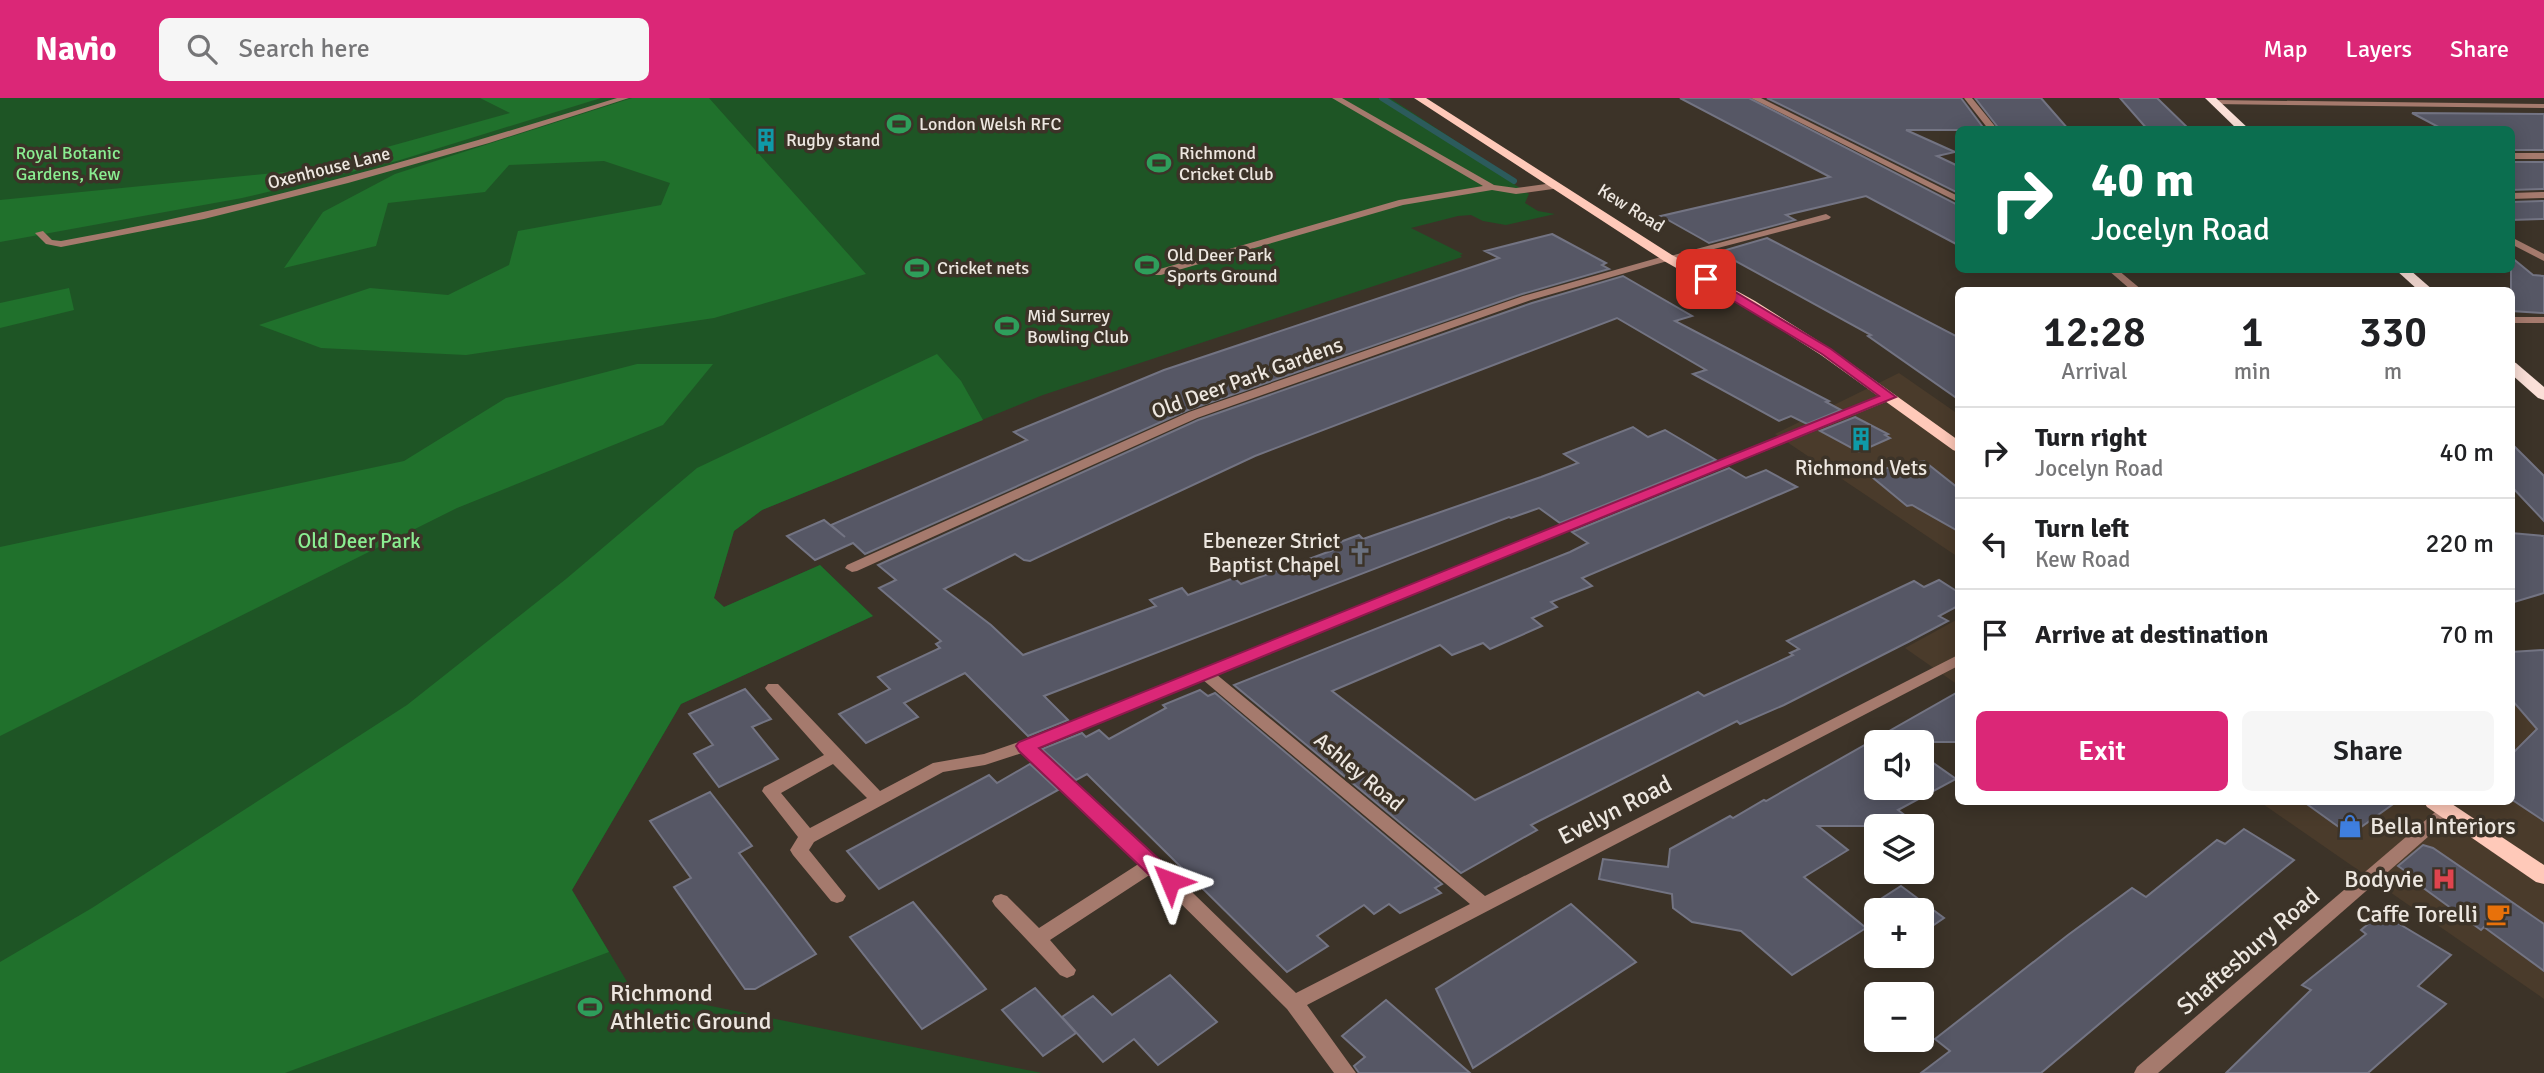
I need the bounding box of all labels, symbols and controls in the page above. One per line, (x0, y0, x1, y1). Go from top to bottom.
search box (159, 18, 649, 81)
text: Navio (35, 29, 117, 70)
icon: search (183, 30, 221, 68)
text: Search here (239, 33, 370, 65)
text: Map (2263, 34, 2308, 64)
text: Layers (2346, 34, 2412, 64)
text: Share (2450, 34, 2509, 64)
sports icon: London Welsh RFC (885, 110, 913, 138)
place label: London Welsh RFC (919, 113, 1061, 135)
building icon: Rugby stand (752, 126, 780, 154)
place label: Rugby stand (786, 129, 880, 151)
park label: Royal Botanic Gardens, Kew (16, 142, 120, 185)
street label: Oxenhouse Lane (265, 142, 393, 194)
place label: Richmond Cricket Club (1179, 142, 1273, 185)
sports icon: Richmond Cricket Club (1145, 149, 1173, 177)
text: 40 m (2091, 150, 2194, 210)
icon: right (1976, 154, 2067, 245)
street label: Kew Road (1593, 179, 1669, 237)
text: Jocelyn Road (2091, 210, 2270, 249)
place label: Old Deer Park Sports Ground (1167, 244, 1277, 287)
pin (1676, 249, 1736, 309)
sports icon: Old Deer Park Sports Ground (1133, 251, 1161, 279)
sports icon: Cricket nets (903, 254, 931, 282)
place label: Cricket nets (937, 257, 1029, 279)
icon: arrive (1687, 260, 1725, 298)
place label: Mid Surrey Bowling Club (1027, 305, 1129, 348)
text: 12:28 (2043, 307, 2146, 358)
text: 1 (2241, 307, 2264, 358)
text: 330 (2359, 307, 2427, 358)
sports icon: Mid Surrey Bowling Club (993, 312, 1021, 340)
street label: Old Deer Park Gardens (1148, 331, 1346, 425)
text: Arrival (2061, 357, 2127, 386)
text: min (2234, 357, 2271, 386)
text: m (2384, 357, 2402, 386)
text: Turn right (2035, 422, 2147, 454)
building icon: Richmond Vets (1847, 425, 1875, 453)
icon: right (1976, 434, 2014, 472)
text: 40 m (2439, 437, 2494, 469)
text: Jocelyn Road (2035, 454, 2164, 483)
place label: Richmond Vets (1795, 455, 1927, 481)
text: Turn left (2035, 513, 2129, 545)
icon: left (1976, 525, 2014, 563)
park label: Old Deer Park (298, 528, 421, 554)
place label: Ebenezer Strict Baptist Chapel (1203, 528, 1340, 578)
text: 220 m (2425, 528, 2494, 560)
church icon: Ebenezer Strict Baptist Chapel (1346, 539, 1374, 567)
text: Kew Road (2035, 545, 2130, 574)
icon: arrive (1976, 616, 2014, 654)
text: Arrive at destination (2035, 619, 2268, 651)
text: 70 m (2439, 619, 2494, 651)
button: Exit (1976, 711, 2228, 791)
button: Share (2242, 711, 2494, 791)
street label: Ashley Road (1309, 727, 1409, 817)
map controls (1864, 730, 1934, 1052)
button: sound (1864, 730, 1934, 800)
street label: Evelyn Road (1553, 769, 1677, 851)
place label: Bella Interiors (2370, 811, 2516, 841)
shop icon: Bella Interiors (2336, 812, 2364, 840)
button: layers (1864, 814, 1934, 884)
position arrow (1133, 844, 1207, 918)
place label: Bodyvie (2344, 864, 2424, 894)
hospital icon: Bodyvie (2430, 865, 2458, 893)
street label: Shaftesbury Road (2170, 881, 2326, 1021)
button: + (1864, 898, 1934, 968)
place label: Caffe Torelli (2356, 899, 2478, 929)
cafe icon: Caffe Torelli (2484, 900, 2512, 928)
place label: Richmond Athletic Ground (610, 978, 771, 1036)
button: − (1864, 982, 1934, 1052)
sports icon: Richmond Athletic Ground (576, 993, 604, 1021)

